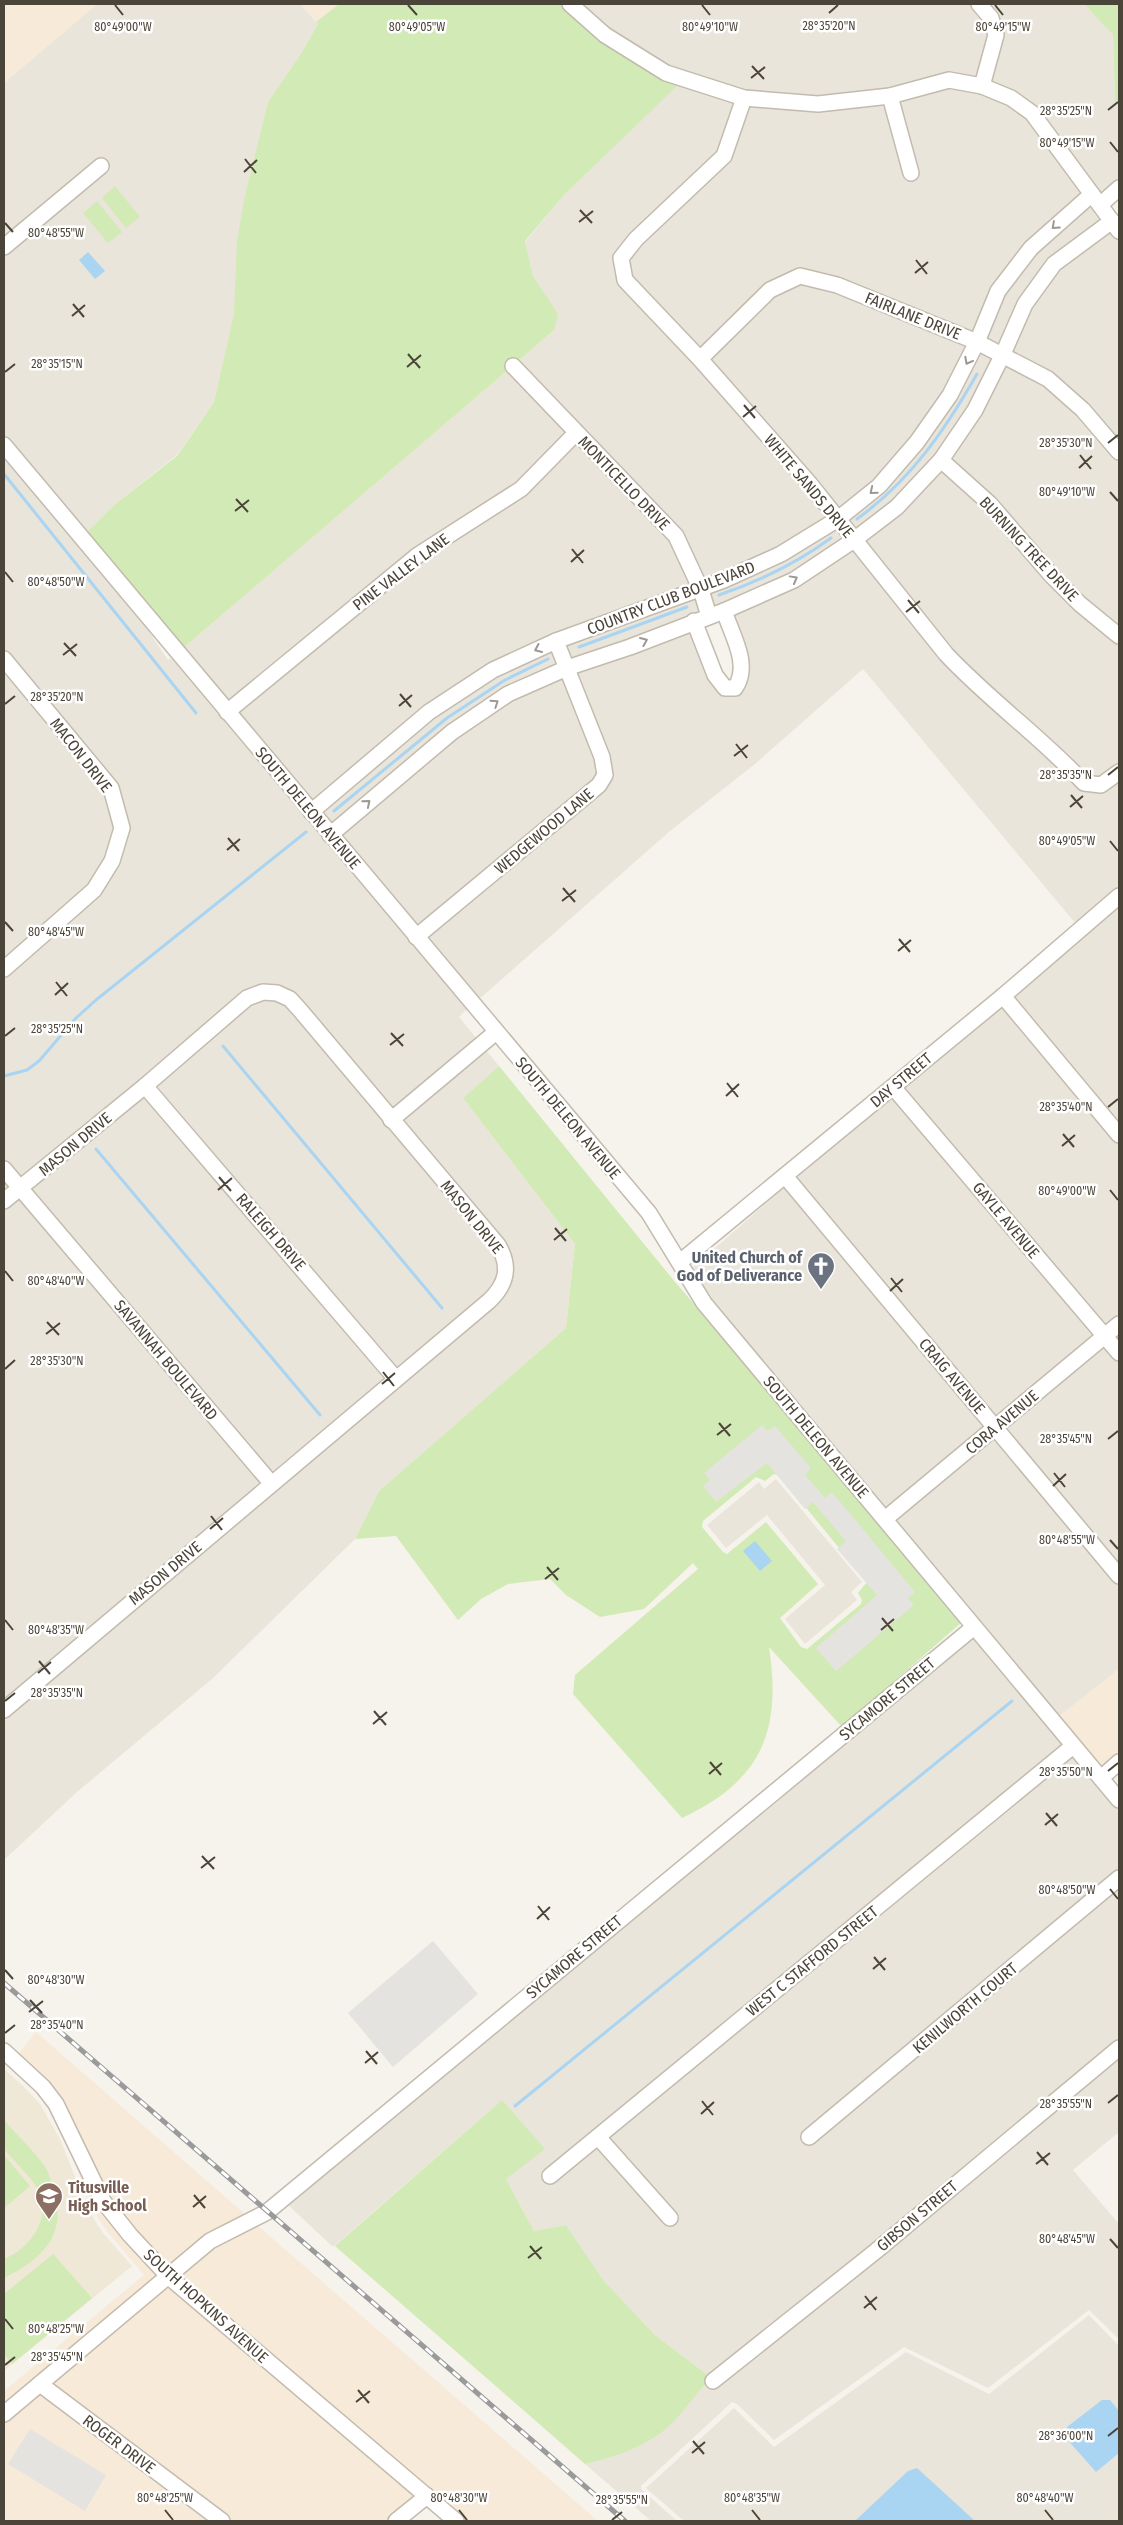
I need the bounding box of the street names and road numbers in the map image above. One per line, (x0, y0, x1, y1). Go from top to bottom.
street label: FAIRLANE DRIVE (862, 288, 964, 344)
street label: WHITE SANDS DRIVE (760, 430, 858, 542)
street label: MONTICELLO DRIVE (574, 432, 674, 534)
street label: BURNING TREE DRIVE (976, 493, 1082, 605)
street label: PINE VALLEY LANE (349, 530, 453, 614)
street label: COUNTRY CLUB BOULEVARD (584, 557, 758, 639)
street label: MACON DRIVE (46, 714, 116, 796)
street label: SOUTH DELEON AVENUE (251, 743, 365, 873)
street label: WEDGEWOOD LANE (491, 784, 597, 878)
street label: DAY STREET (866, 1048, 936, 1111)
street label: SOUTH DELEON AVENUE (511, 1053, 625, 1183)
street label: MASON DRIVE (35, 1108, 115, 1180)
street label: MASON DRIVE (437, 1176, 507, 1258)
street label: GAYLE AVENUE (969, 1178, 1043, 1262)
street label: RALEIGH DRIVE (232, 1189, 310, 1275)
street label: SAVANNAH BOULEVARD (110, 1296, 222, 1424)
street label: CRAIG AVENUE (915, 1334, 989, 1418)
street label: SOUTH DELEON AVENUE (759, 1372, 873, 1502)
street label: CORA AVENUE (962, 1386, 1042, 1458)
street label: MASON DRIVE (125, 1537, 205, 1609)
street label: SYCAMORE STREET (835, 1653, 939, 1745)
street label: WEST C STAFFORD STREET (742, 1902, 882, 2020)
street label: SYCAMORE STREET (522, 1911, 626, 2003)
street label: KENILWORTH COURT (909, 1958, 1022, 2057)
street label: GIBSON STREET (873, 2176, 962, 2255)
street label: SOUTH HOPKINS AVENUE (140, 2245, 272, 2367)
street label: ROGER DRIVE (79, 2411, 159, 2477)

